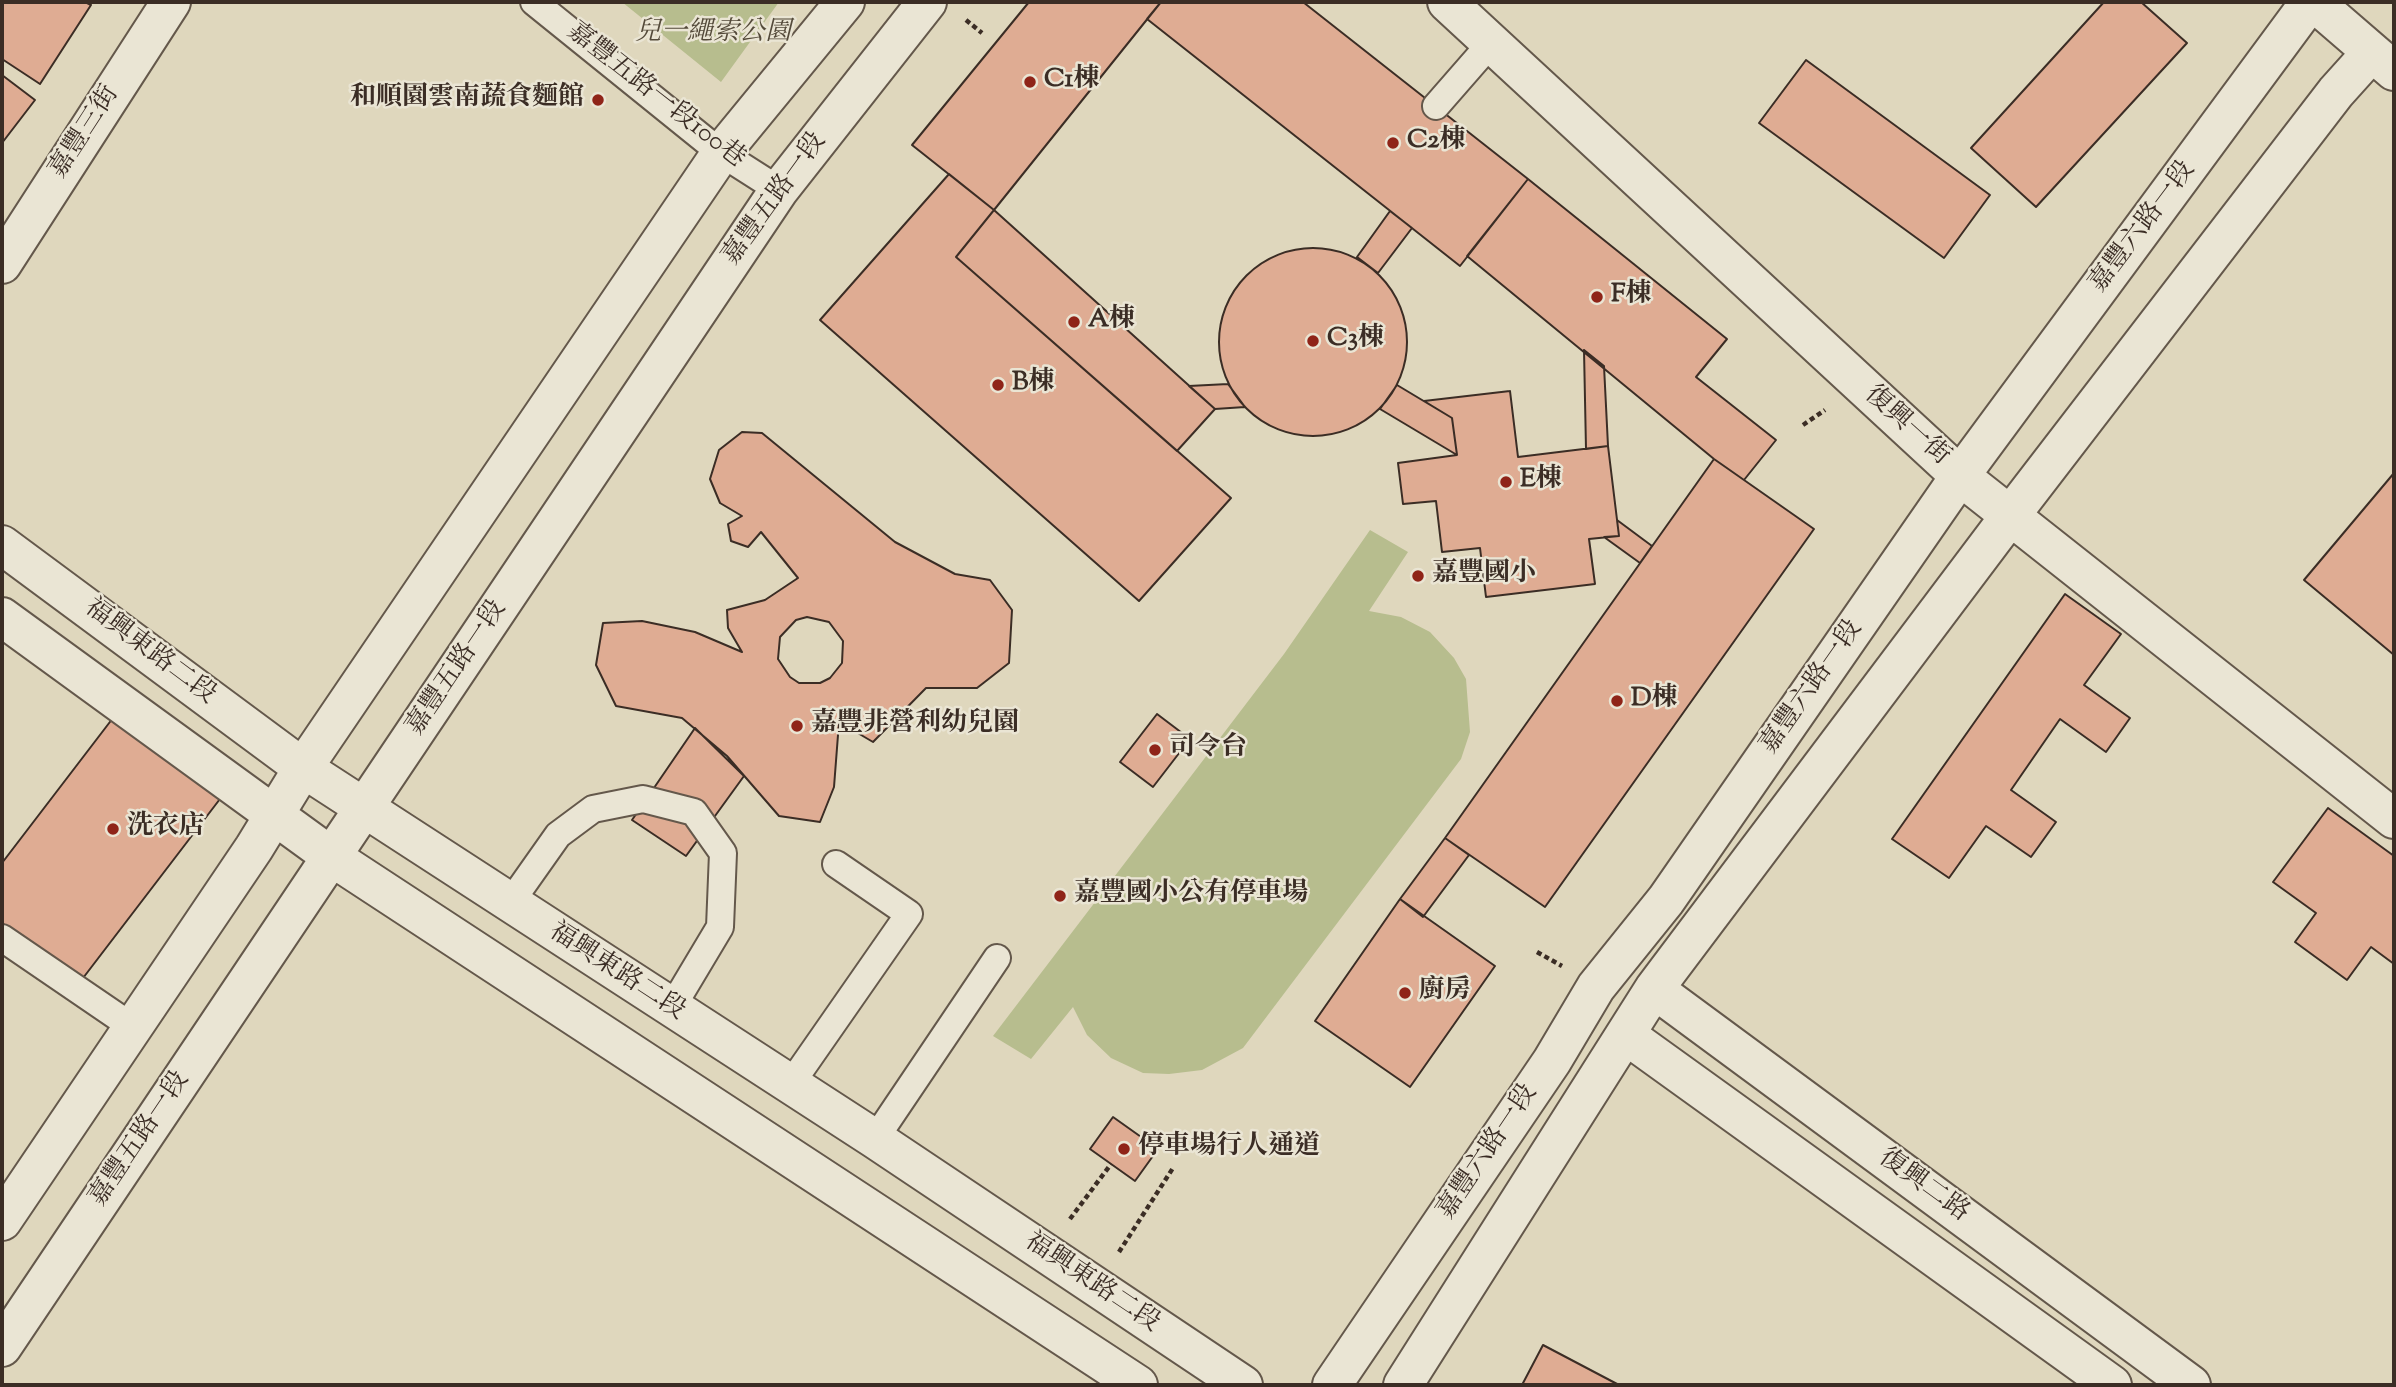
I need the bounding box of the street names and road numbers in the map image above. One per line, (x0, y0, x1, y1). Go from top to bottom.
street label: 嘉豐五路一段100巷 (559, 18, 751, 176)
street label: 嘉豐三街 (45, 81, 127, 185)
street label: 嘉豐五路一段 (718, 128, 834, 272)
street label: 嘉豐六路一段 (2085, 156, 2203, 300)
street label: 復興一街 (1857, 381, 1955, 473)
street label: 福興東路二段 (77, 594, 221, 712)
street label: 嘉豐五路一段 (401, 596, 515, 742)
street label: 嘉豐六路一段 (1755, 615, 1871, 761)
street label: 福興東路二段 (542, 917, 690, 1029)
street label: 嘉豐五路一段 (84, 1067, 198, 1213)
street label: 嘉豐六路一段 (1432, 1080, 1546, 1226)
street label: 復興二路 (1872, 1144, 1974, 1230)
street label: 福興東路二段 (1018, 1227, 1164, 1341)

